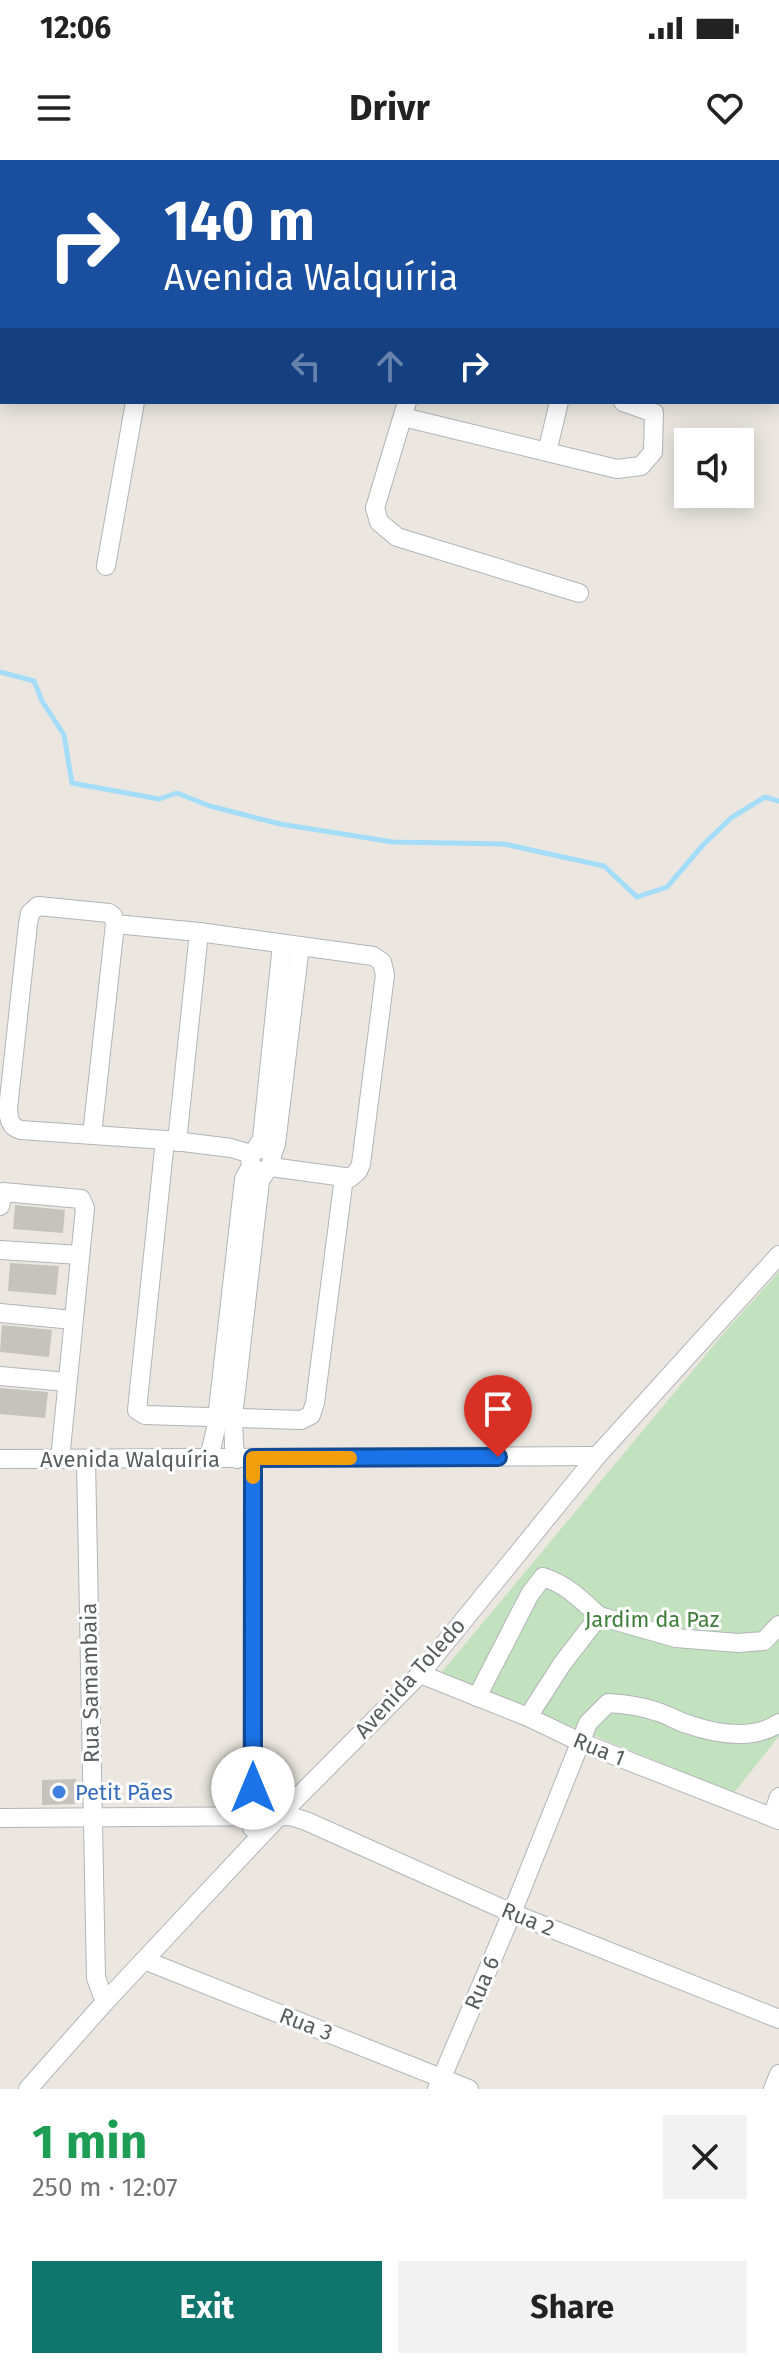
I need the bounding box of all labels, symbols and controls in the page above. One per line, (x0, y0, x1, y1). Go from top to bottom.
text: 12:06 (40, 10, 111, 46)
icon: menu (32, 86, 76, 130)
text: Drivr (349, 86, 430, 130)
icon: heart (703, 86, 747, 130)
text: 140 m (164, 188, 315, 255)
icon: right (32, 192, 136, 296)
text: Avenida Walquíria (164, 256, 458, 300)
icon: left (284, 344, 328, 388)
icon: ahead (368, 344, 412, 388)
icon: right (452, 344, 496, 388)
map controls (674, 428, 754, 508)
button: sound (674, 428, 754, 508)
pin (464, 1375, 532, 1457)
icon: arrive (476, 1387, 520, 1431)
street label: Avenida Walquíria (40, 1446, 220, 1473)
street label: Rua Samambaia (75, 1603, 105, 1763)
park label: Jardim da Paz (585, 1606, 719, 1633)
street label: Avenida Toledo (349, 1612, 471, 1744)
street label: Rua 1 (569, 1726, 629, 1772)
position arrow (211, 1746, 295, 1830)
place label: Petit Pães (75, 1779, 173, 1806)
marker: Petit Pães (50, 1783, 68, 1801)
street label: Rua 2 (498, 1896, 558, 1942)
street label: Rua 6 (459, 1952, 505, 2014)
street label: Rua 3 (276, 2002, 336, 2046)
text: 1 min (32, 2113, 147, 2171)
button: close (663, 2115, 747, 2199)
text: 250 m · 12:07 (32, 2172, 178, 2203)
button: Exit (32, 2261, 382, 2353)
button: Share (398, 2261, 747, 2353)

